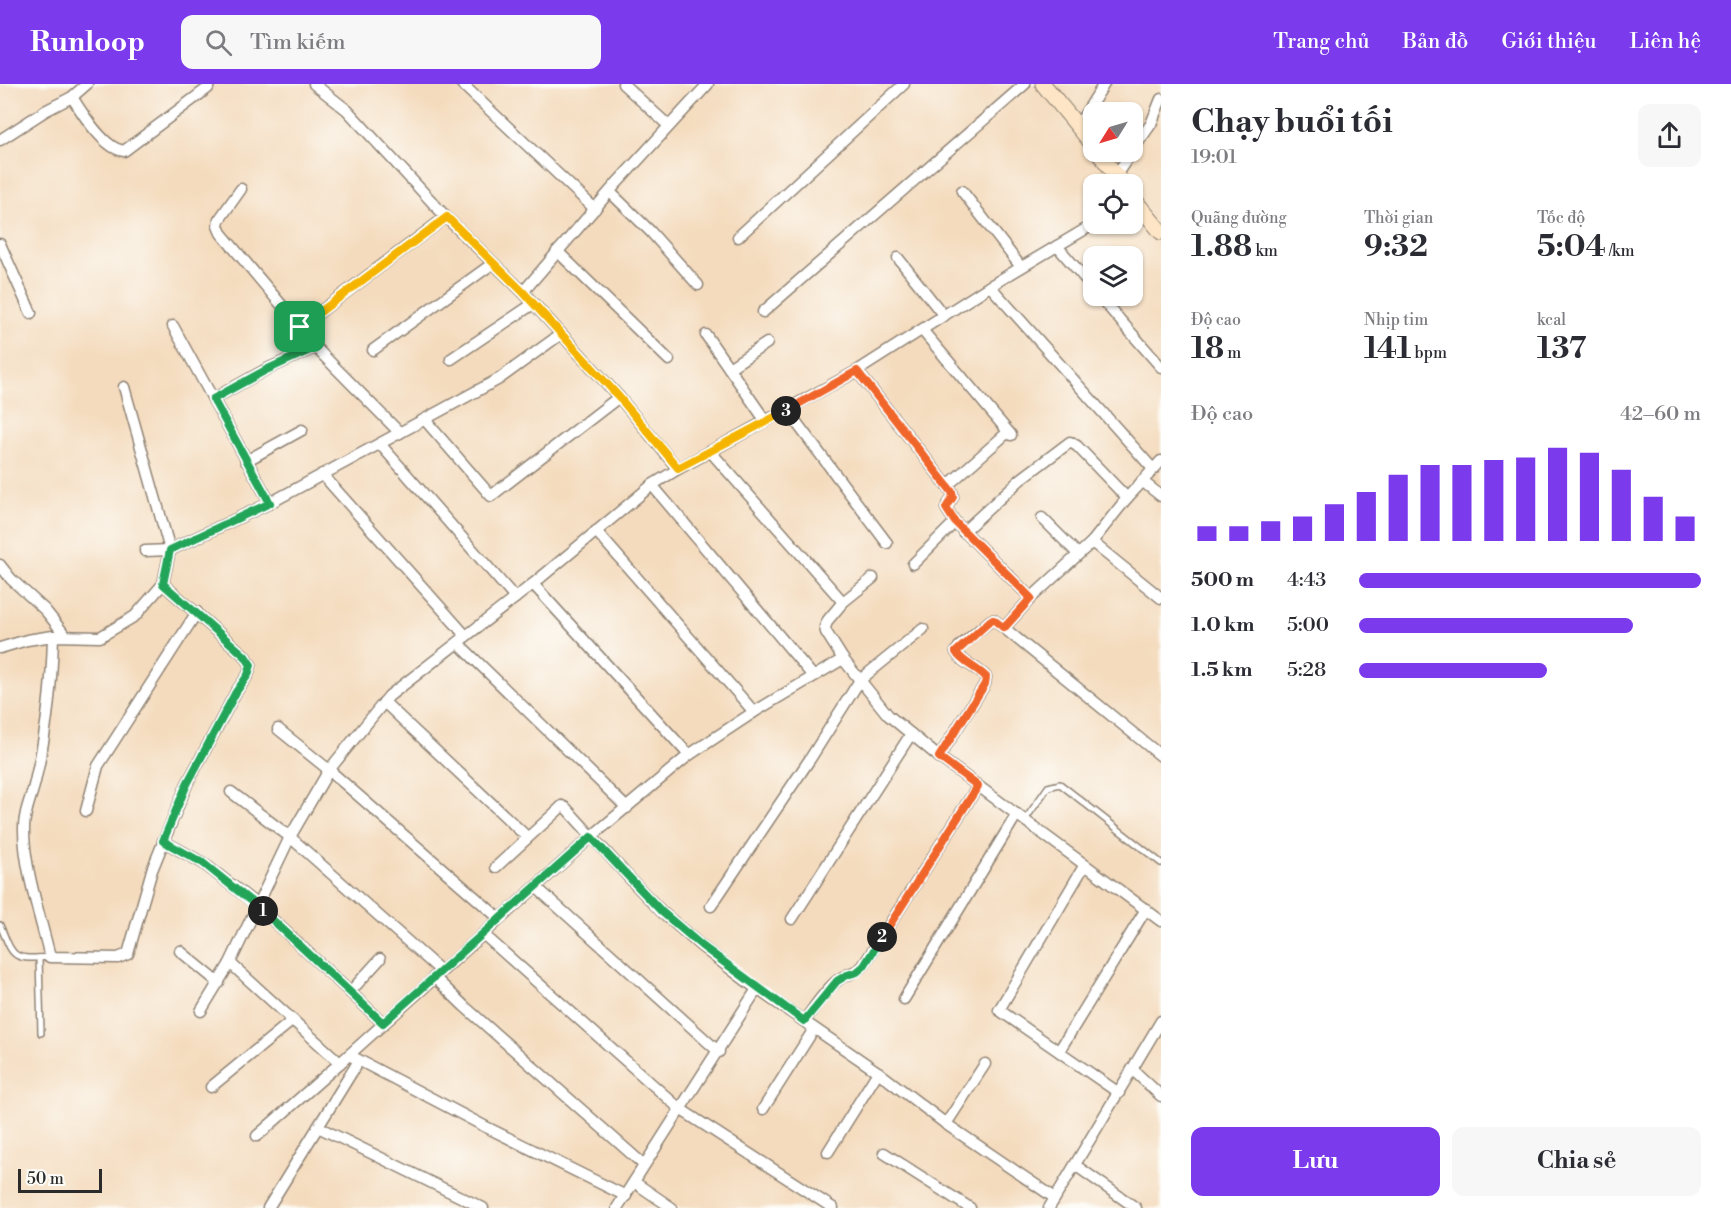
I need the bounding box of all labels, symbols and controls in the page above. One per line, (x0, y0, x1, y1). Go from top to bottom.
search box (181, 15, 601, 69)
text: Runloop (30, 25, 145, 60)
icon: search (202, 26, 235, 59)
text: Tìm kiếm (250, 29, 346, 56)
text: Trang chủ (1273, 29, 1369, 55)
text: Bản đồ (1402, 29, 1468, 55)
text: Giới thiệu (1501, 29, 1597, 55)
text: Liên hệ (1630, 29, 1701, 55)
north arrow (1083, 102, 1143, 162)
map controls (1083, 102, 1143, 306)
text: Chạy buổi tối (1191, 102, 1393, 143)
button: share (1638, 104, 1701, 167)
text: 19:01 (1191, 145, 1237, 170)
button: locate (1083, 174, 1143, 234)
text: Quãng đường (1191, 208, 1287, 228)
text: Thời gian (1364, 208, 1433, 228)
text: Tốc độ (1537, 208, 1585, 228)
text: 1.88 (1191, 228, 1252, 266)
text: 9:32 (1364, 228, 1428, 266)
text: 5:04 (1537, 228, 1606, 266)
text: km (1252, 241, 1278, 261)
text: /km (1606, 241, 1634, 261)
button: layers (1083, 246, 1143, 306)
pin (274, 301, 325, 352)
icon: arrive (283, 310, 316, 343)
text: Độ cao (1191, 310, 1241, 330)
text: Nhịp tim (1364, 310, 1428, 330)
text: kcal (1537, 310, 1566, 330)
text: 18 (1191, 330, 1224, 368)
text: 141 (1364, 330, 1411, 368)
text: 137 (1537, 330, 1586, 368)
text: m (1224, 343, 1241, 363)
text: bpm (1411, 343, 1447, 363)
pin: 3 (771, 396, 801, 426)
text: 3 (781, 401, 791, 421)
text: Độ cao (1191, 402, 1253, 427)
text: 42–60 m (1620, 402, 1701, 427)
text: 500 m (1191, 568, 1254, 593)
text: 4:43 (1287, 568, 1326, 593)
text: 1.0 km (1191, 613, 1255, 638)
text: 5:00 (1287, 613, 1329, 638)
text: 1.5 km (1191, 658, 1252, 683)
text: 5:28 (1287, 658, 1326, 683)
pin: 1 (248, 896, 278, 926)
text: 1 (259, 901, 267, 921)
pin: 2 (867, 922, 897, 952)
text: 2 (877, 927, 887, 947)
button: Lưu (1191, 1127, 1440, 1196)
button: Chia sẻ (1452, 1127, 1701, 1196)
scale bar (18, 1166, 102, 1194)
text: 50 m (27, 1169, 64, 1189)

